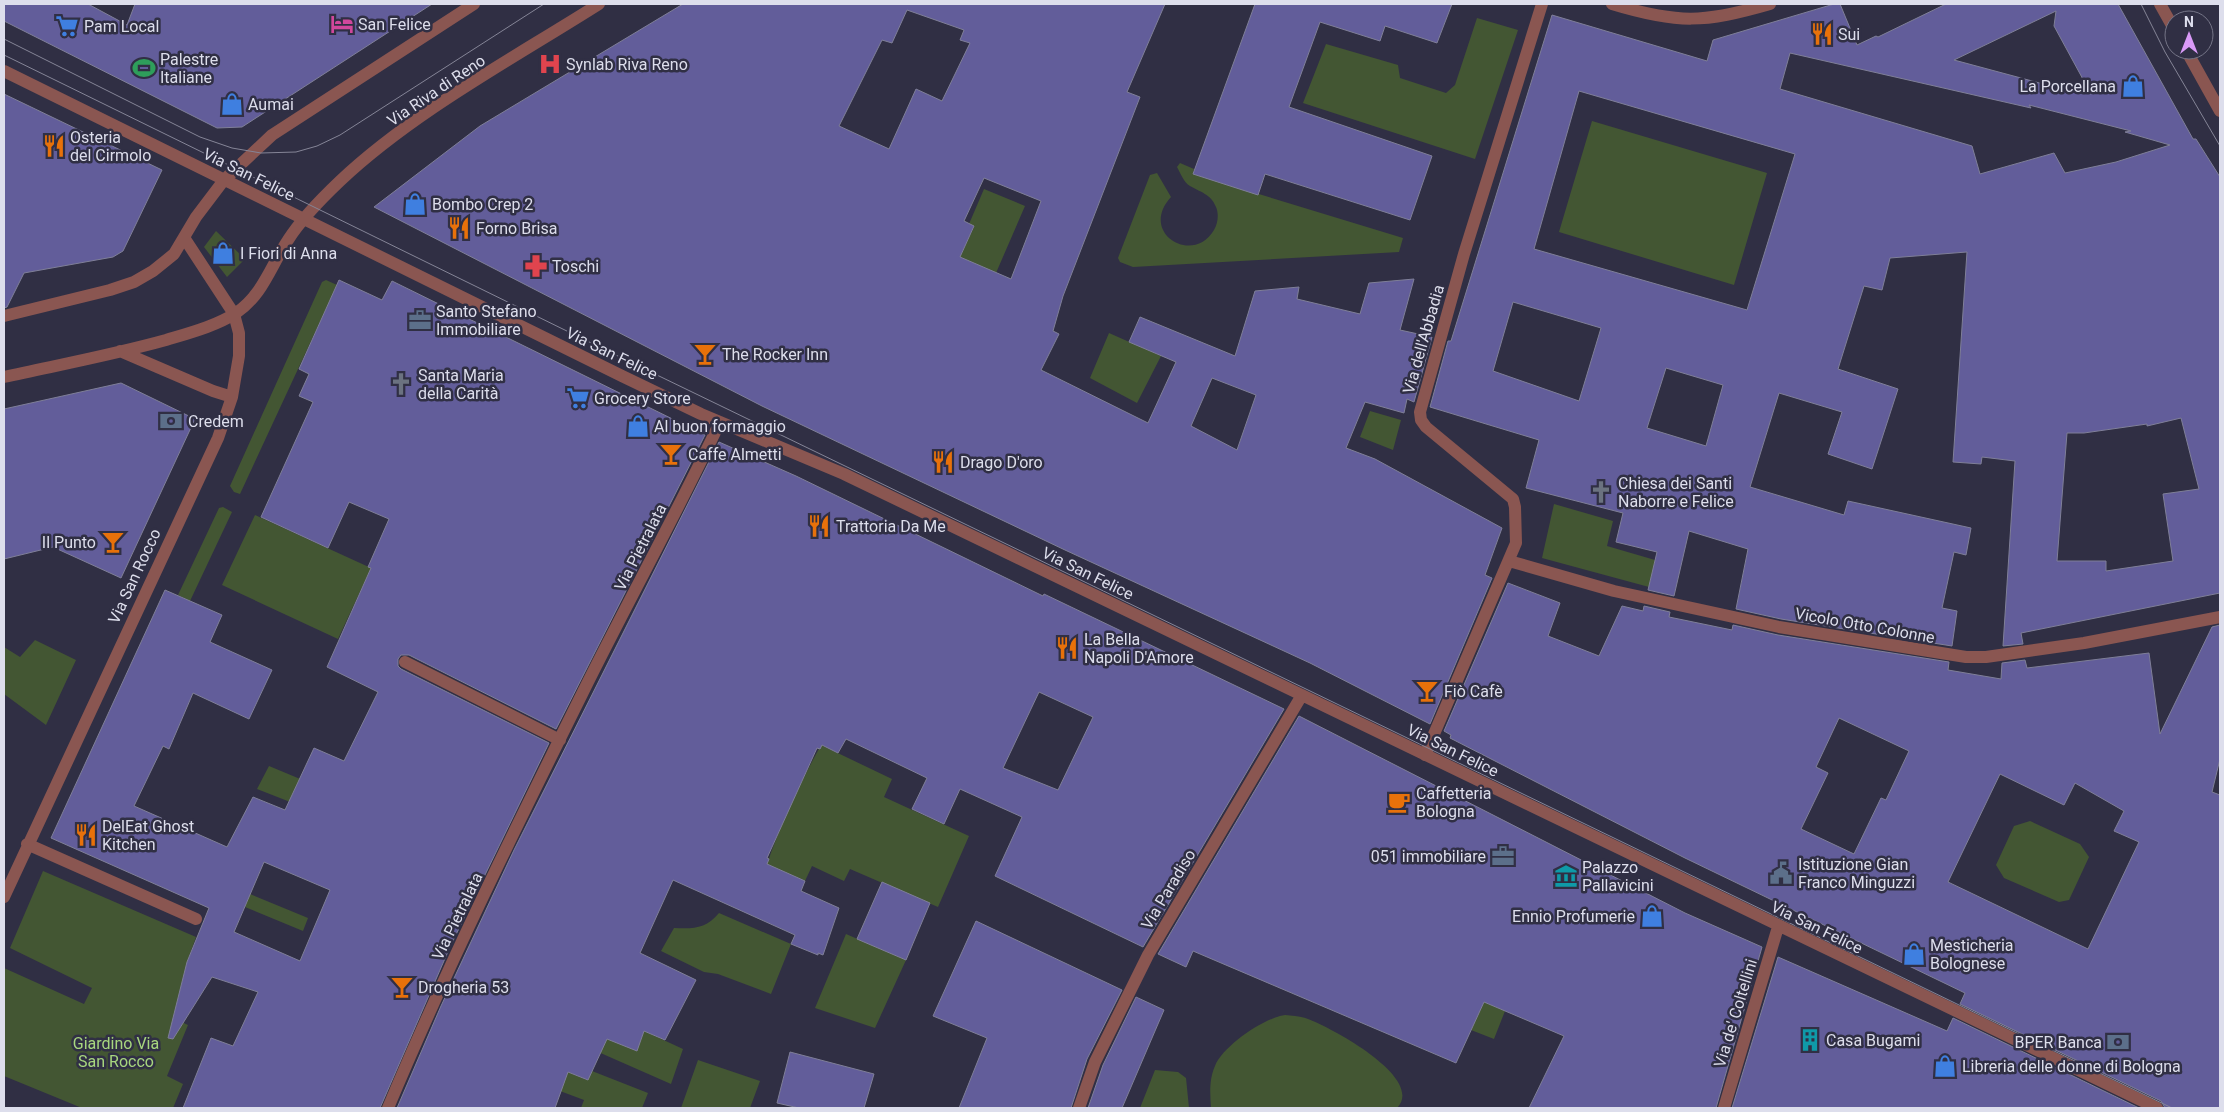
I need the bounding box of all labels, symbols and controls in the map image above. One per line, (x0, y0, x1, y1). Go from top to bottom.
north arrow (2164, 10, 2214, 60)
hotel icon: San Felice (329, 11, 355, 37)
supermarket icon: Pam Local (54, 13, 80, 39)
text: N (2184, 14, 2194, 30)
place label: San Felice (358, 15, 431, 34)
place label: Pam Local (84, 17, 159, 36)
restaurant icon: Sui (1809, 21, 1835, 47)
place label: Sui (1838, 25, 1860, 44)
place label: Palestre Italiane (160, 50, 218, 87)
street label: Via Riva di Reno (384, 51, 489, 130)
hospital icon: Synlab Riva Reno (537, 51, 563, 77)
sports icon: Palestre Italiane (131, 55, 157, 81)
place label: Synlab Riva Reno (566, 55, 688, 74)
shop icon: La Porcellana (2120, 73, 2146, 99)
place label: La Porcellana (2019, 77, 2116, 96)
shop icon: Aumai (219, 91, 245, 117)
place label: Aumai (248, 95, 294, 114)
place label: Osteria del Cirmolo (70, 128, 151, 165)
restaurant icon: Osteria del Cirmolo (41, 133, 67, 159)
street label: Via San Felice (200, 144, 298, 205)
shop icon: Bombo Crep 2 (402, 191, 428, 217)
place label: Bombo Crep 2 (432, 195, 533, 214)
restaurant icon: Forno Brisa (446, 215, 472, 241)
place label: Forno Brisa (476, 219, 557, 238)
shop icon: I Fiori di Anna (210, 240, 236, 266)
place label: I Fiori di Anna (240, 244, 337, 263)
pharmacy icon: Toschi (523, 253, 549, 279)
place label: Toschi (552, 257, 599, 276)
street label: Via dell'Abbadia (1399, 282, 1448, 396)
place label: Santo Stefano Immobiliare (436, 302, 537, 339)
office icon: Santo Stefano Immobiliare (407, 307, 433, 333)
street label: Via San Felice (563, 323, 661, 384)
bar icon: The Rocker Inn (692, 341, 718, 367)
place label: The Rocker Inn (722, 345, 828, 364)
place label: Santa Maria della Carità (418, 366, 504, 403)
church icon: Santa Maria della Carità (388, 371, 414, 397)
supermarket icon: Grocery Store (565, 385, 591, 411)
place label: Grocery Store (594, 389, 691, 408)
bank icon: Credem (158, 408, 184, 434)
place label: Credem (188, 412, 244, 431)
shop icon: Al buon formaggio (625, 413, 651, 439)
place label: Al buon formaggio (654, 417, 786, 436)
bar icon: Caffe Almetti (658, 441, 684, 467)
place label: Caffe Almetti (688, 445, 782, 464)
restaurant icon: Drago D'oro (930, 449, 956, 475)
place label: Drago D'oro (960, 453, 1043, 472)
place label: Chiesa dei Santi Naborre e Felice (1618, 474, 1734, 511)
church icon: Chiesa dei Santi Naborre e Felice (1588, 479, 1614, 505)
street label: Via Pietralata (610, 501, 670, 594)
restaurant icon: Trattoria Da Me (806, 513, 832, 539)
place label: Trattoria Da Me (836, 517, 946, 536)
street label: Via San Rocco (104, 526, 165, 627)
bar icon: Il Punto (100, 529, 126, 555)
place label: Il Punto (42, 533, 96, 552)
street label: Via San Felice (1039, 543, 1137, 604)
street label: Vicolo Otto Colonne (1793, 604, 1936, 647)
place label: La Bella Napoli D'Amore (1084, 630, 1194, 667)
restaurant icon: La Bella Napoli D'Amore (1054, 635, 1080, 661)
bar icon: Fiò Cafè (1414, 678, 1440, 704)
place label: Fiò Cafè (1444, 682, 1503, 701)
street label: Via San Felice (1404, 720, 1502, 781)
place label: Caffetteria Bologna (1416, 784, 1492, 821)
cafe icon: Caffetteria Bologna (1386, 789, 1412, 815)
place label: DelEat Ghost Kitchen (102, 817, 194, 854)
restaurant icon: DelEat Ghost Kitchen (73, 822, 99, 848)
office icon: 051 immobiliare (1490, 843, 1516, 869)
street label: Via Paradiso (1137, 846, 1200, 933)
place label: 051 immobiliare (1371, 847, 1486, 866)
place label: Istituzione Gian Franco Minguzzi (1798, 855, 1915, 892)
place label: Palazzo Pallavicini (1582, 858, 1654, 895)
public building icon: Istituzione Gian Franco Minguzzi (1768, 860, 1794, 886)
museum icon: Palazzo Pallavicini (1553, 863, 1579, 889)
street label: Via Pietralata (428, 869, 487, 963)
street label: Via San Felice (1768, 897, 1866, 958)
shop icon: Ennio Profumerie (1639, 903, 1665, 929)
place label: Ennio Profumerie (1512, 907, 1635, 926)
place label: Mesticheria Bolognese (1930, 936, 2014, 973)
shop icon: Mesticheria Bolognese (1901, 941, 1927, 967)
street label: Via de' Coltellini (1710, 957, 1761, 1070)
bar icon: Drogheria 53 (389, 974, 415, 1000)
place label: Drogheria 53 (418, 978, 509, 997)
building icon: Casa Bugami (1797, 1027, 1823, 1053)
bank icon: BPER Banca (2105, 1029, 2131, 1055)
place label: Casa Bugami (1826, 1031, 1920, 1050)
place label: BPER Banca (2014, 1033, 2102, 1052)
park label: Giardino Via San Rocco (73, 1034, 159, 1071)
shop icon: Libreria delle donne di Bologna (1932, 1053, 1958, 1079)
place label: Libreria delle donne di Bologna (1962, 1057, 2181, 1076)

